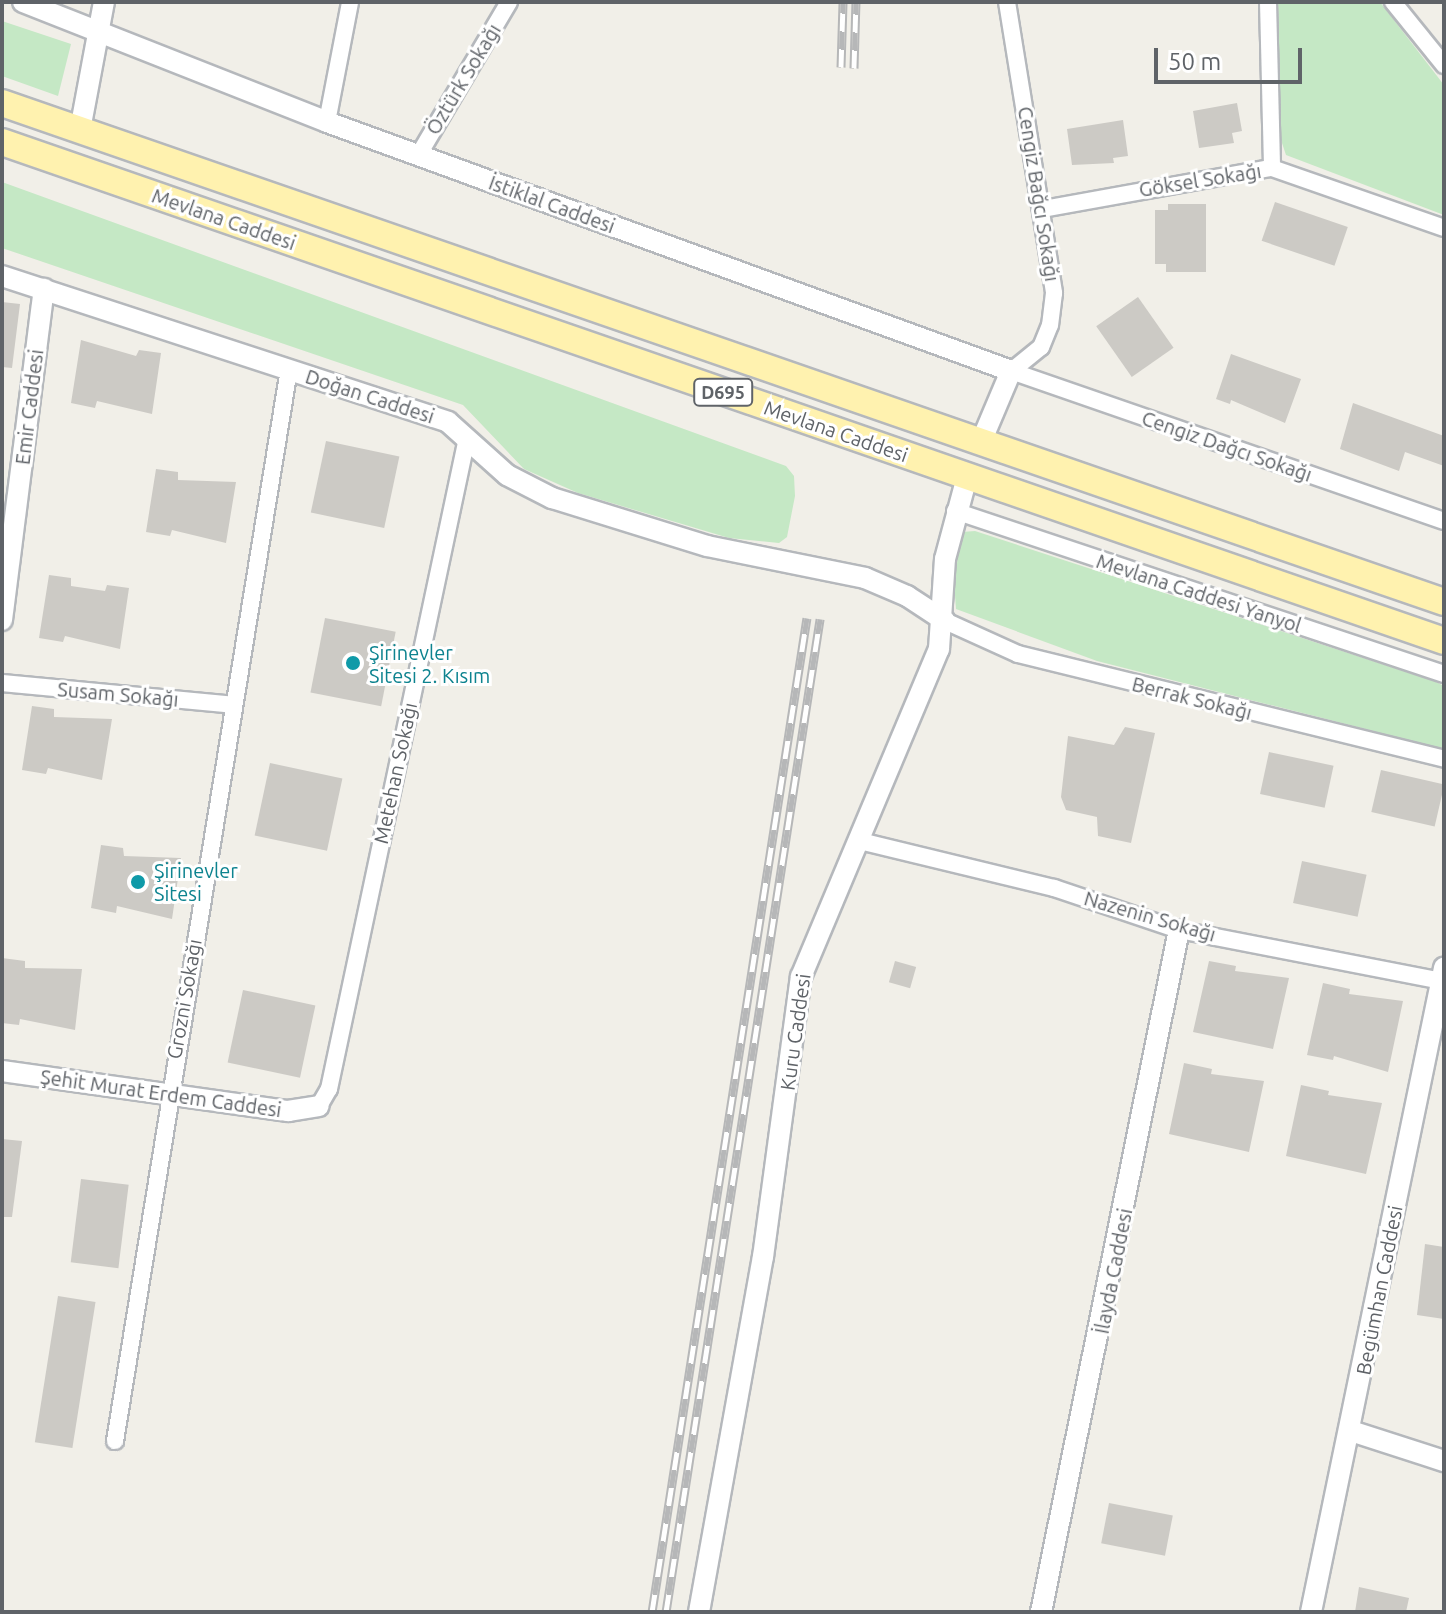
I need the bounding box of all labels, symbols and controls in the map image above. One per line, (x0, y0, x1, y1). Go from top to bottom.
street label: Öztürk Sokağı (420, 19, 506, 139)
scale bar (1158, 32, 1306, 82)
text: 50 m (1168, 48, 1221, 75)
street label: Cengiz Bağcı Sokağı (1013, 105, 1065, 283)
street label: Göksel Sokağı (1137, 158, 1263, 202)
street label: İstiklal Caddesi (486, 170, 618, 238)
street label: Mevlana Caddesi (149, 183, 299, 255)
street label: Emir Caddesi (10, 348, 48, 466)
street label: Doğan Caddesi (303, 364, 437, 428)
road number: D695 (693, 378, 753, 406)
street label: Mevlana Caddesi (761, 395, 911, 467)
street label: Cengiz Dağcı Sokağı (1139, 406, 1315, 486)
street label: Mevlana Caddesi Yanyol (1093, 549, 1305, 637)
place label: Şirinevler Sitesi 2. Kısım (369, 640, 490, 687)
marker: Şirinevler Sitesi 2. Kısım (344, 654, 362, 672)
street label: Berrak Sokağı (1130, 672, 1254, 724)
street label: Susam Sokağı (56, 677, 180, 711)
street label: Metehan Sokağı (368, 700, 422, 846)
place label: Şirinevler Sitesi (154, 858, 238, 905)
marker: Şirinevler Sitesi (129, 873, 147, 891)
street label: Nazenin Sokağı (1081, 886, 1219, 946)
street label: Grozni Sokağı (162, 937, 206, 1061)
street label: Kuru Caddesi (775, 972, 815, 1092)
street label: Şehit Murat Erdem Caddesi (39, 1064, 283, 1122)
street label: Begümhan Caddesi (1351, 1203, 1407, 1377)
street label: İlayda Caddesi (1089, 1206, 1137, 1336)

